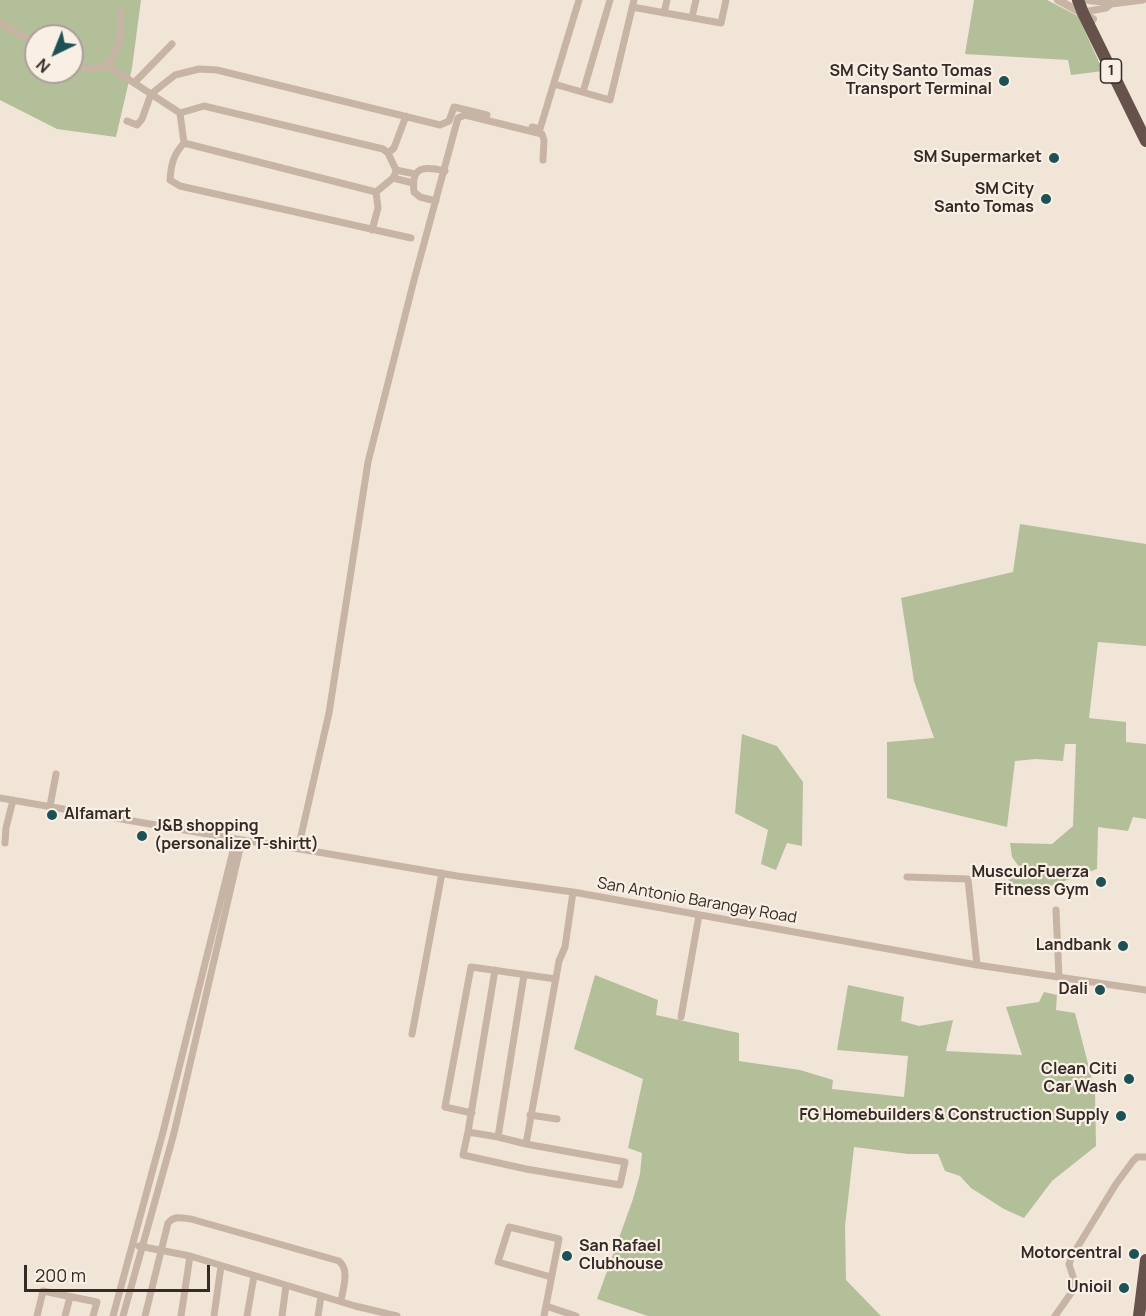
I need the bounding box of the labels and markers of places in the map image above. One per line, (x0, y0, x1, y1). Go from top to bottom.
place label: SM City Santo Tomas Transport Terminal (830, 62, 992, 100)
marker: SM City Santo Tomas Transport Terminal (997, 74, 1011, 88)
place label: SM Supermarket (913, 148, 1042, 168)
marker: SM Supermarket (1047, 151, 1061, 165)
place label: SM City Santo Tomas (934, 180, 1034, 218)
marker: SM City Santo Tomas (1039, 192, 1053, 206)
place label: Alfamart (64, 805, 131, 825)
marker: Alfamart (45, 808, 59, 822)
place label: J&B shopping (personalize T-shirtt) (154, 817, 319, 855)
marker: J&B shopping (personalize T-shirtt) (135, 829, 149, 843)
place label: MusculoFuerza Fitness Gym (971, 863, 1089, 901)
marker: MusculoFuerza Fitness Gym (1094, 875, 1108, 889)
place label: Landbank (1036, 936, 1111, 956)
marker: Landbank (1116, 939, 1130, 953)
place label: Dali (1059, 980, 1088, 1000)
marker: Dali (1093, 983, 1107, 997)
place label: Clean Citi Car Wash (1041, 1060, 1117, 1098)
marker: Clean Citi Car Wash (1122, 1072, 1136, 1086)
place label: FG Homebuilders & Construction Supply (799, 1106, 1109, 1126)
marker: FG Homebuilders & Construction Supply (1114, 1109, 1128, 1123)
place label: San Rafael Clubhouse (579, 1237, 663, 1275)
place label: Motorcentral (1021, 1244, 1122, 1264)
marker: Motorcentral (1127, 1247, 1141, 1261)
marker: San Rafael Clubhouse (560, 1249, 574, 1263)
place label: Unioil (1067, 1278, 1112, 1298)
marker: Unioil (1117, 1281, 1131, 1295)

